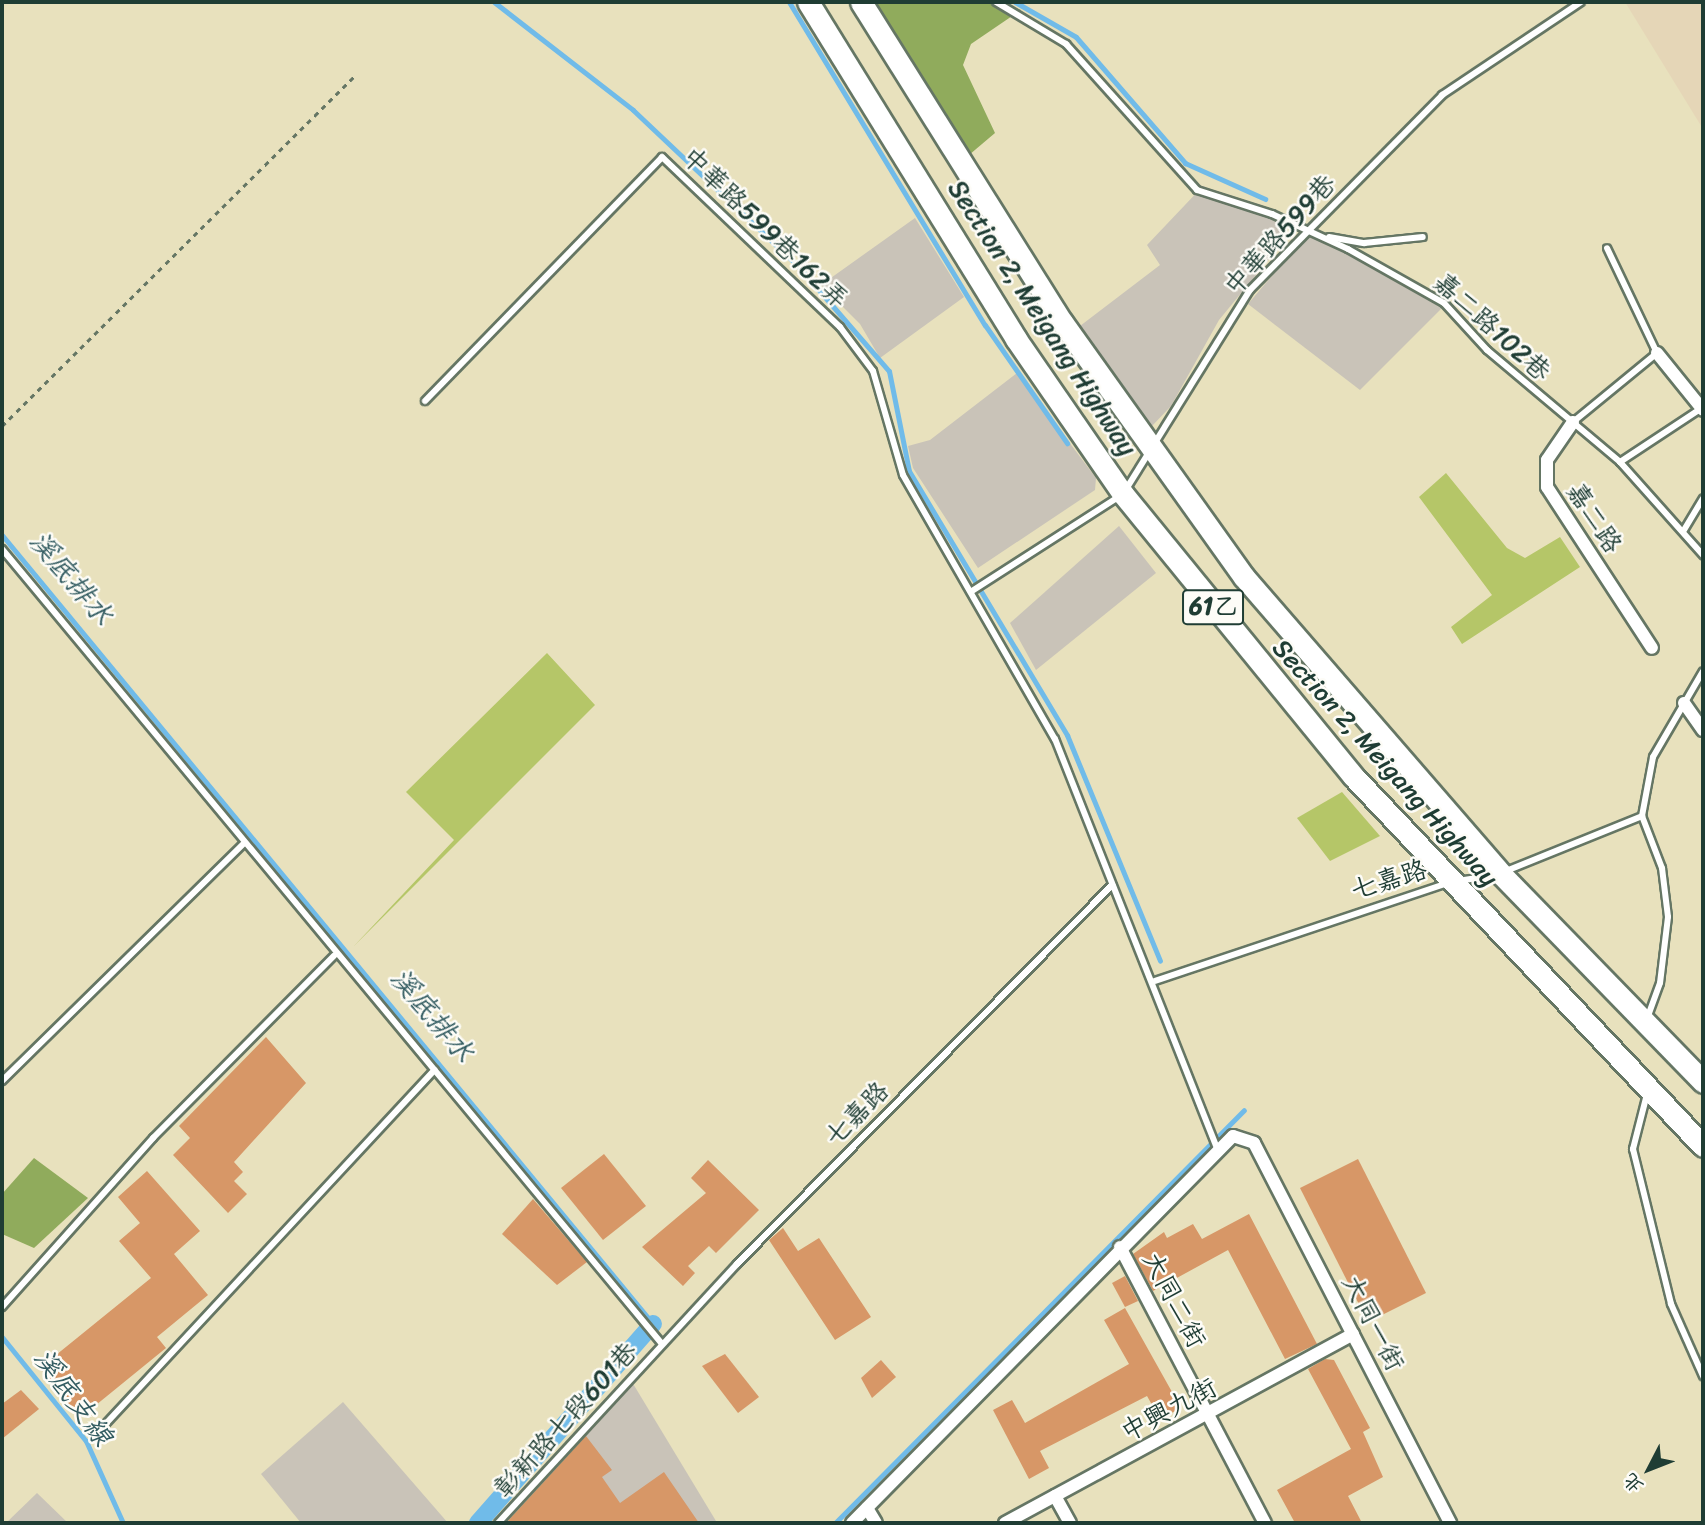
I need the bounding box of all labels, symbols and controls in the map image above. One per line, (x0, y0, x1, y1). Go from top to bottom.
street label: 中華路599巷162弄 (675, 141, 855, 315)
street label: 中華路599巷 (1218, 168, 1342, 302)
street label: Section 2, Meigang Highway (941, 174, 1143, 462)
street label: 嘉二路102巷 (1427, 266, 1557, 388)
street label: 嘉二路 (1560, 477, 1628, 559)
water label: 溪底排水 (22, 524, 120, 632)
road number: 61乙 (1182, 586, 1244, 628)
street label: Section 2, Meigang Highway (1266, 633, 1504, 893)
street label: 七嘉路 (1347, 854, 1431, 906)
water label: 溪底排水 (383, 961, 481, 1069)
street label: 七嘉路 (818, 1075, 896, 1153)
street label: 大同二街 (1136, 1247, 1212, 1353)
street label: 大同一街 (1335, 1270, 1411, 1376)
street label: 彰新路七段601巷 (488, 1336, 644, 1504)
water label: 溪底支線 (26, 1342, 120, 1452)
street label: 中興九街 (1116, 1372, 1222, 1448)
north arrow (1614, 1434, 1684, 1504)
text: 北 (1614, 1465, 1652, 1501)

